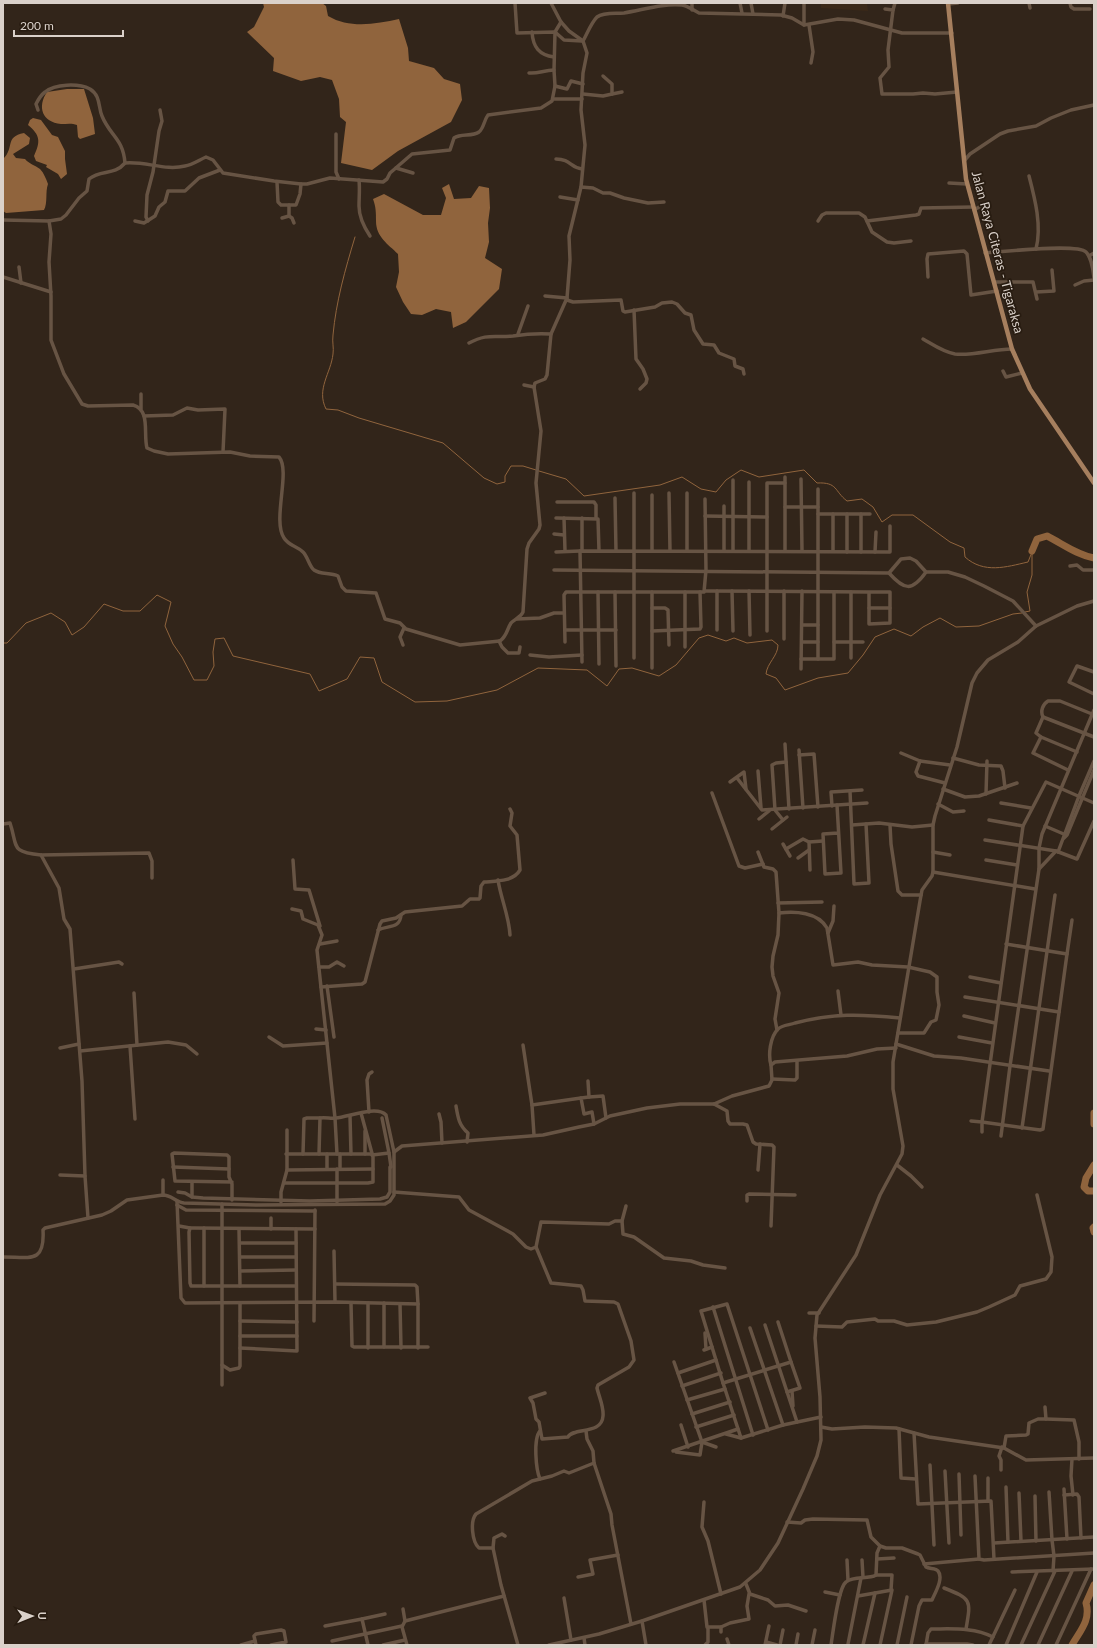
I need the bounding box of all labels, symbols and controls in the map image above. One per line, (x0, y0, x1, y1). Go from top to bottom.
scale bar (14, 12, 123, 38)
text: 200 m (20, 18, 54, 33)
street label: Jalan Raya Citeras - Tigaraksa (969, 169, 1027, 335)
north arrow (12, 1596, 52, 1636)
text: U (36, 1612, 49, 1620)

